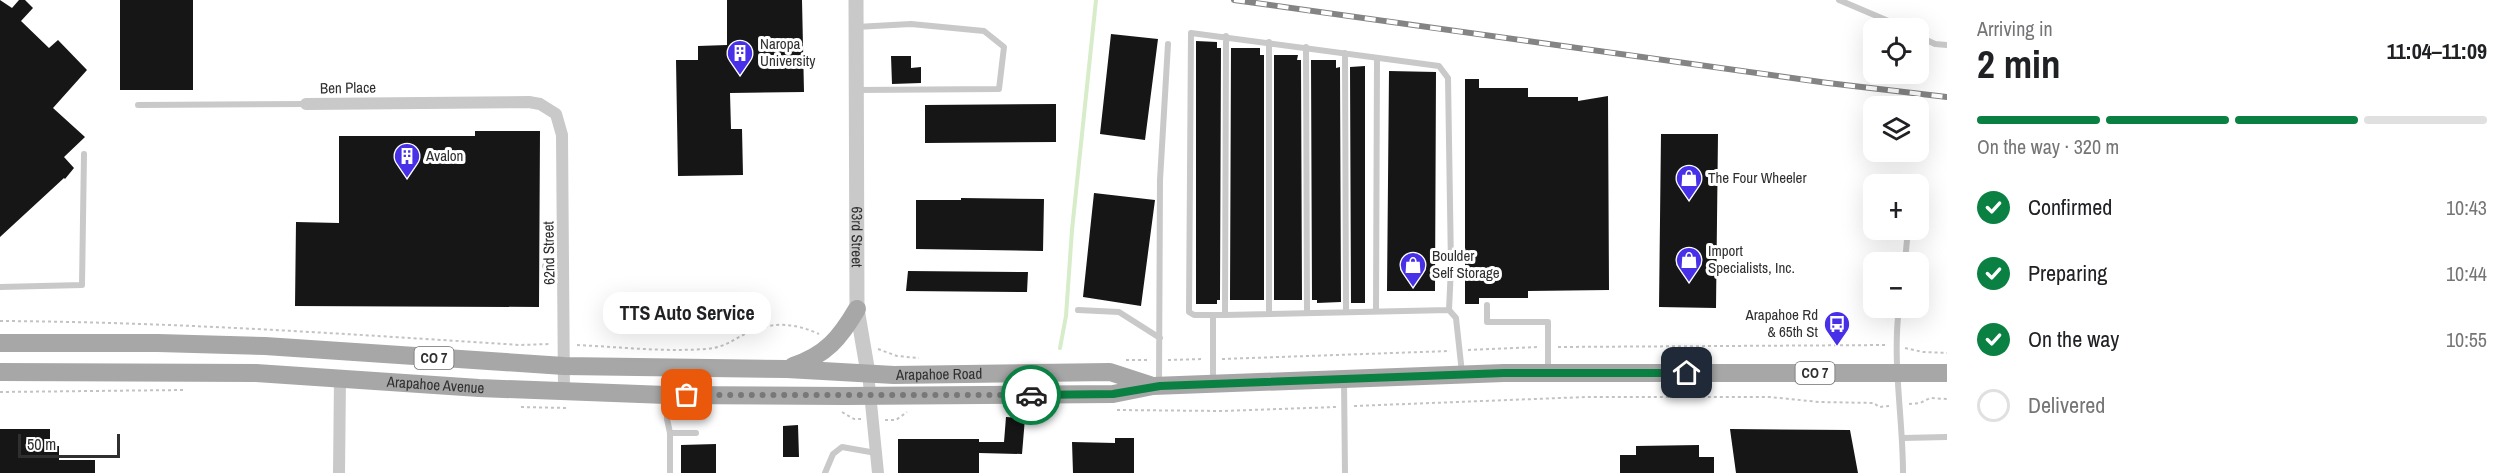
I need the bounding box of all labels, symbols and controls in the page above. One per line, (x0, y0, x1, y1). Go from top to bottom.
text: Arriving in (1977, 15, 2053, 42)
map controls (1863, 18, 1929, 318)
button: locate (1863, 18, 1929, 84)
place label: Naropa University (760, 33, 816, 71)
text: 11:04–11:09 (2387, 36, 2487, 66)
building icon: Naropa University (725, 38, 755, 76)
text: 2 min (1977, 38, 2061, 90)
street label: Ben Place (320, 77, 376, 98)
button: layers (1863, 96, 1929, 162)
text: On the way · 320 m (1977, 133, 2119, 160)
building icon: Avalon (392, 141, 422, 179)
place label: Avalon (425, 145, 463, 166)
shop icon: The Four Wheeler (1674, 163, 1704, 201)
place label: The Four Wheeler (1708, 167, 1807, 188)
button: + (1863, 174, 1929, 240)
icon: check (1977, 191, 2010, 224)
text: Confirmed (2028, 192, 2112, 222)
text: 10:43 (2446, 194, 2487, 221)
street label: 63rd Street (847, 207, 868, 268)
street label: 62nd Street (537, 220, 560, 285)
place label: Import Specialists, Inc. (1708, 240, 1795, 278)
place label: Boulder Self Storage (1432, 245, 1500, 283)
shop icon: Import Specialists, Inc. (1674, 245, 1704, 283)
shop icon: Boulder Self Storage (1398, 250, 1428, 288)
button: − (1863, 252, 1929, 318)
icon: check (1977, 257, 2010, 290)
text: Preparing (2028, 258, 2107, 288)
text: 10:44 (2446, 260, 2487, 287)
callout: TTS Auto Service (603, 293, 771, 335)
text: TTS Auto Service (619, 299, 755, 326)
place label: Arapahoe Rd & 65th St (1745, 304, 1819, 342)
bus stop icon: Arapahoe Rd & 65th St (1822, 309, 1852, 347)
icon: check (1977, 323, 2010, 356)
text: On the way (2028, 324, 2119, 354)
text: 10:55 (2446, 326, 2487, 353)
road number: CO 7 (414, 347, 454, 369)
pin (1661, 347, 1712, 398)
icon: home (1670, 356, 1703, 389)
road number: CO 7 (1796, 362, 1834, 384)
street label: Arapahoe Road (895, 363, 982, 385)
courier (1001, 365, 1061, 425)
pin (661, 369, 712, 420)
street label: Arapahoe Avenue (385, 371, 485, 398)
icon: bag (670, 378, 703, 411)
icon: car (1015, 379, 1048, 412)
text: Delivered (2028, 390, 2105, 420)
scale bar (18, 431, 120, 458)
text: 50 m (27, 433, 56, 455)

